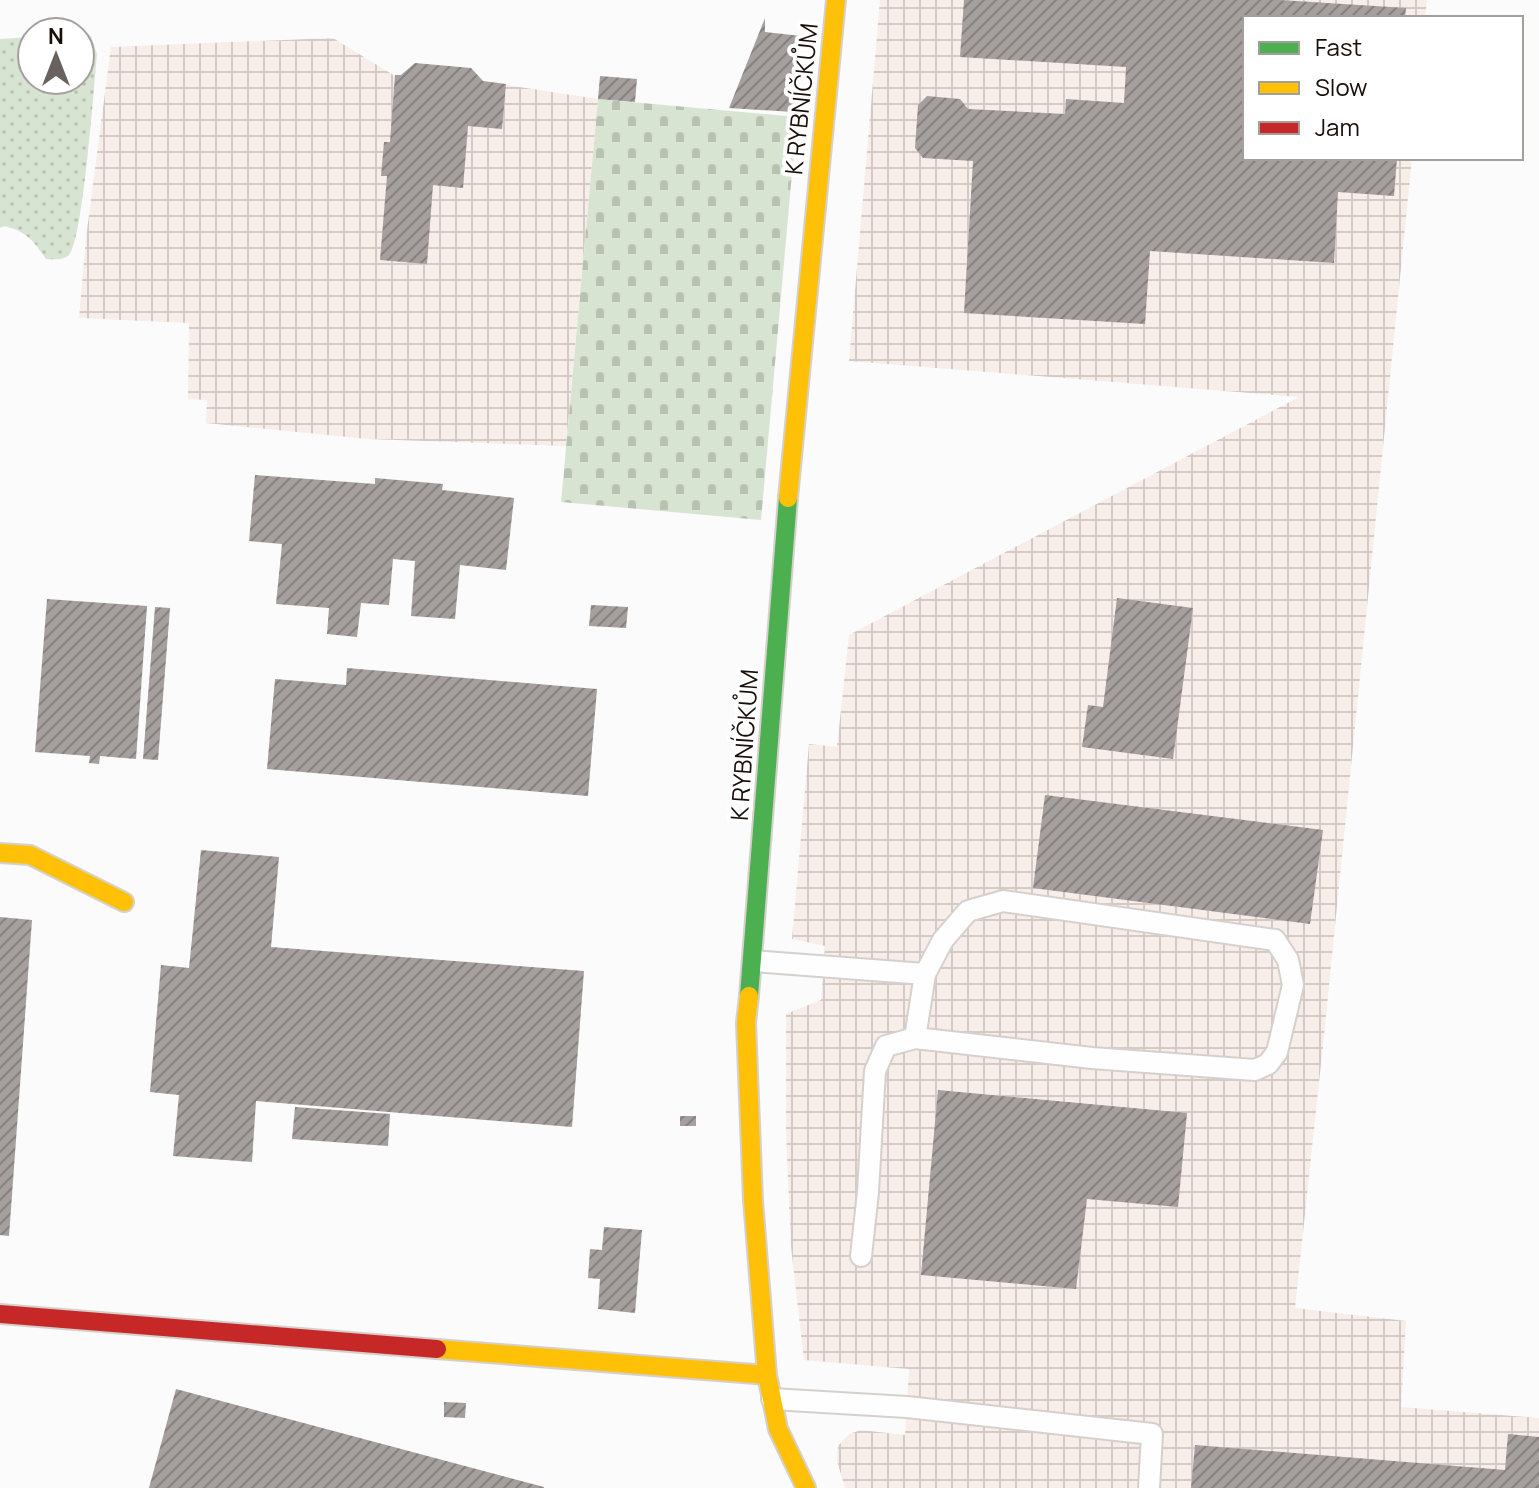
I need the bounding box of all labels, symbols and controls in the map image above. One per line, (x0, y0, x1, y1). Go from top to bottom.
north arrow (16, 16, 96, 96)
legend (1243, 16, 1523, 160)
text: N (48, 21, 64, 51)
street label: K RYBNÍČKŮM (776, 22, 825, 176)
text: Fast (1315, 30, 1362, 63)
text: Slow (1315, 70, 1368, 103)
text: Jam (1315, 110, 1360, 143)
street label: K RYBNÍČKŮM (722, 668, 765, 822)

